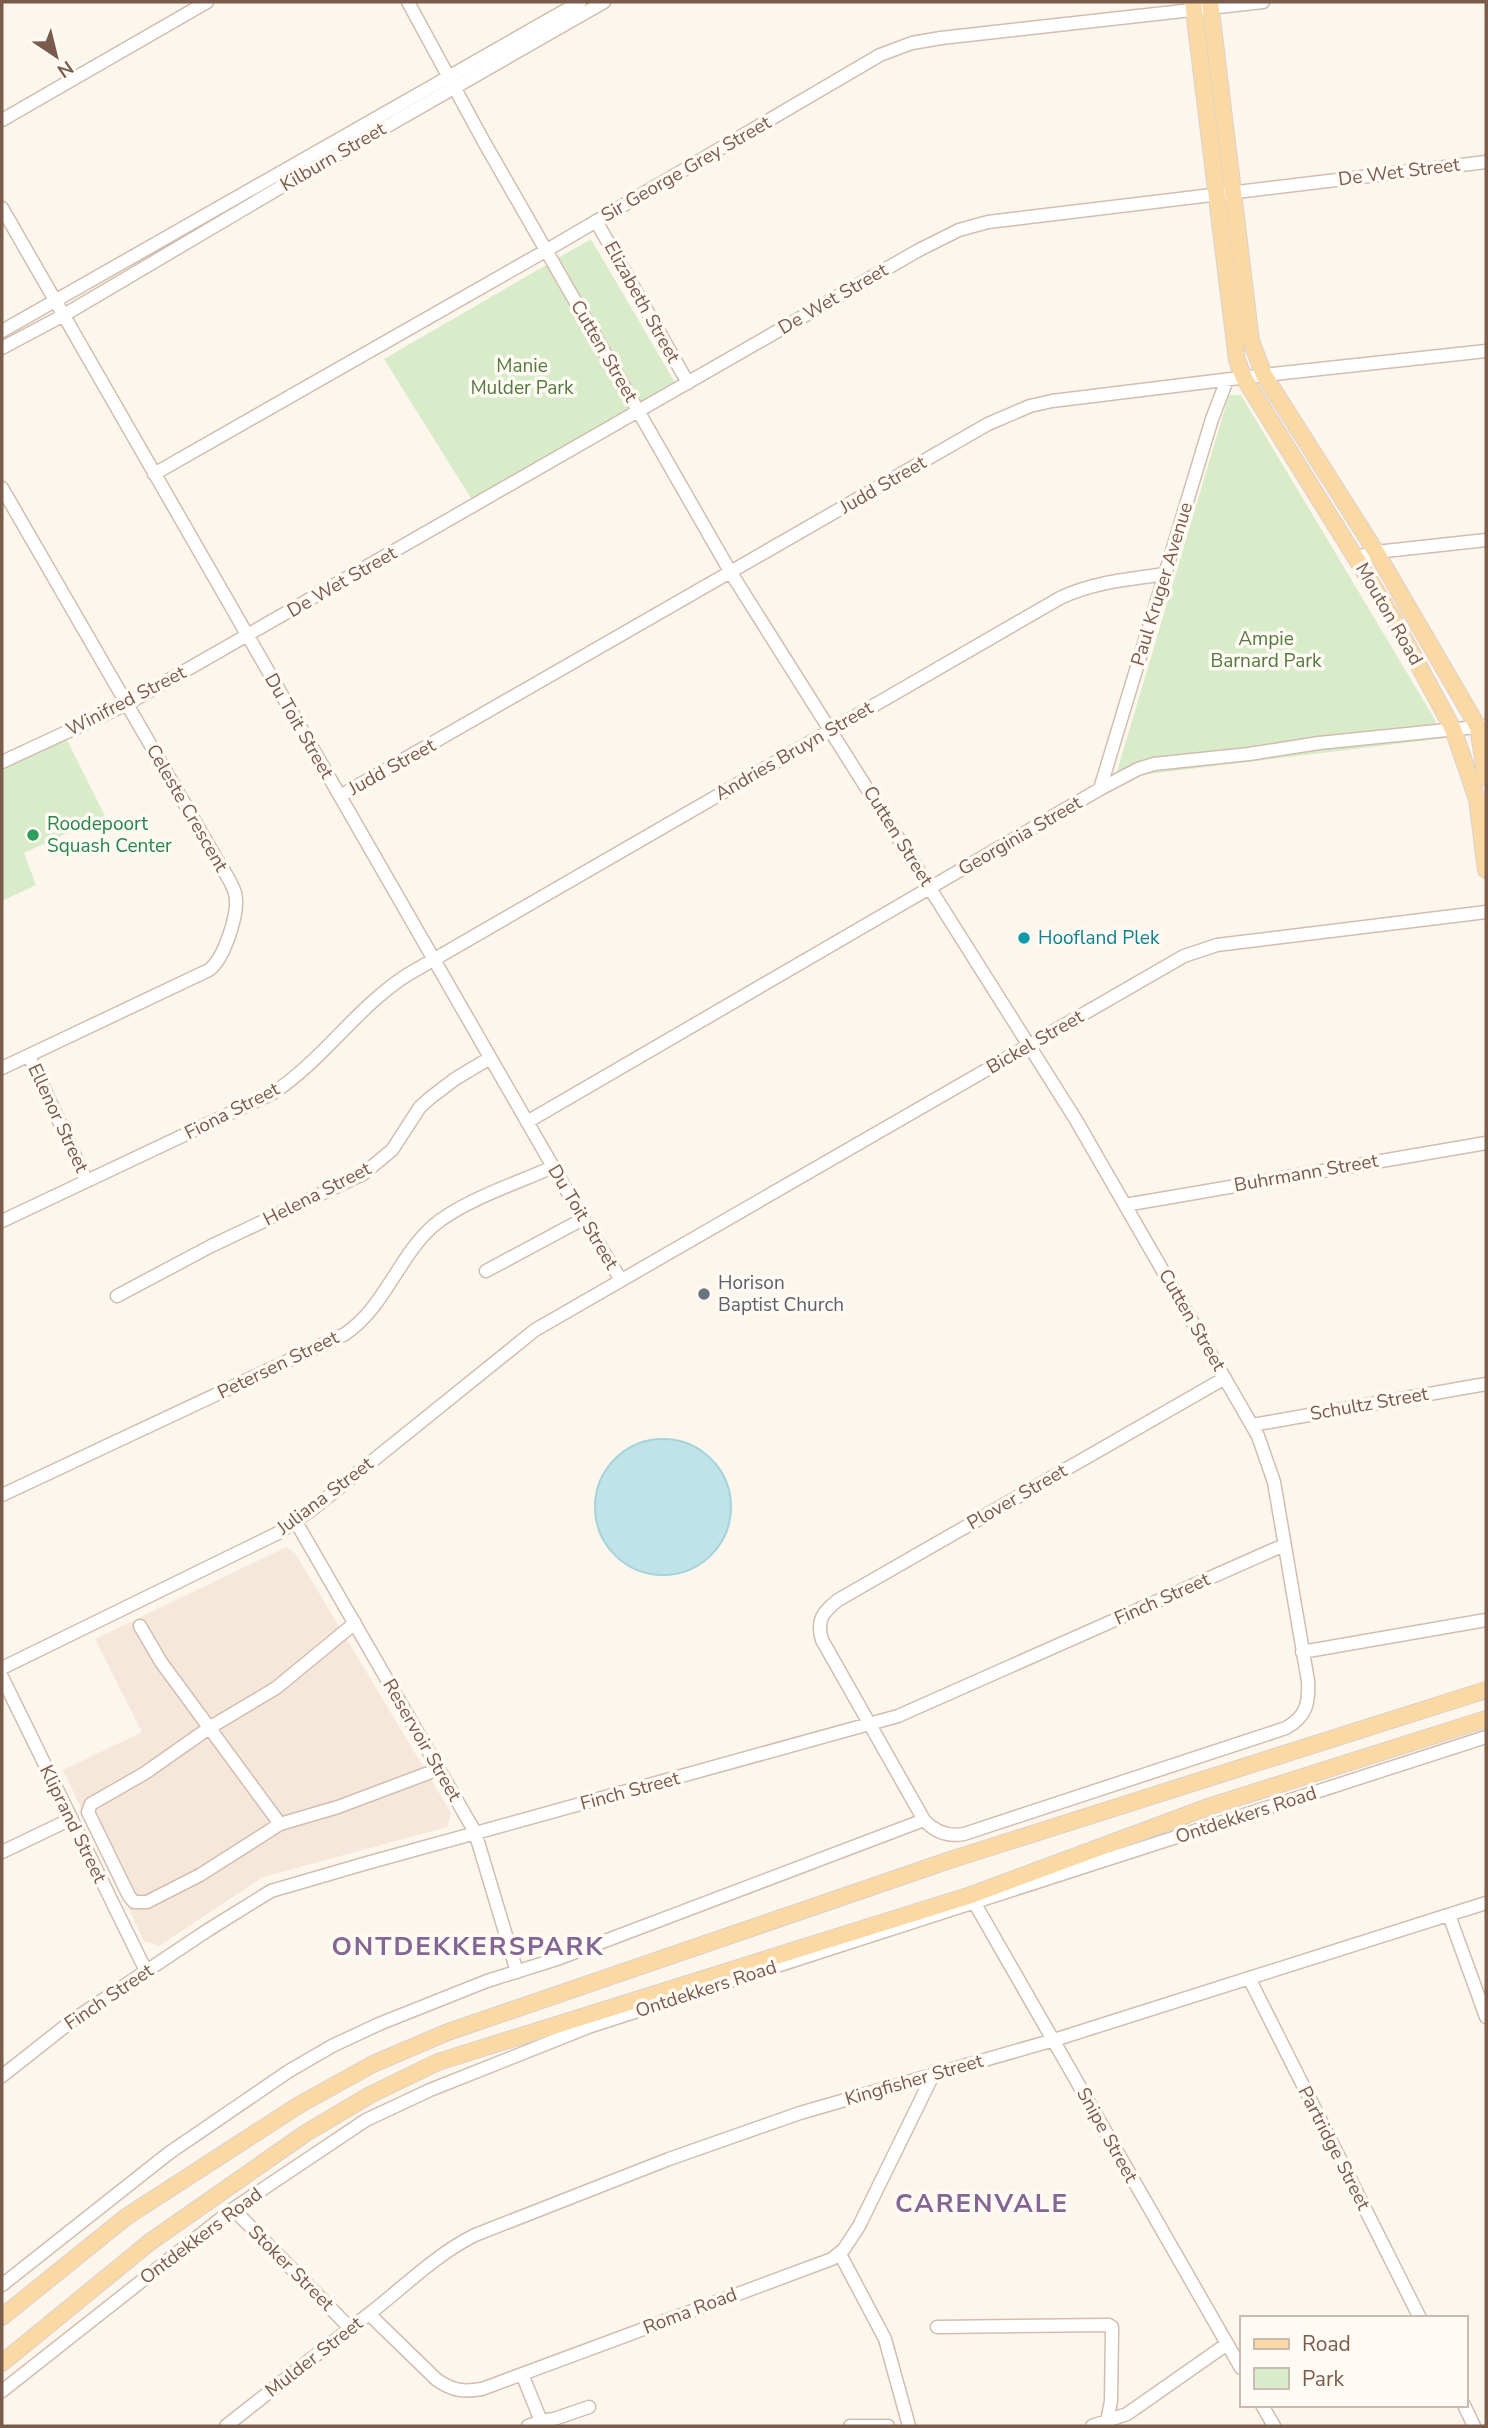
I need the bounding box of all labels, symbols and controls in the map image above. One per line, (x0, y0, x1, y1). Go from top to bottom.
north arrow (21, 21, 91, 91)
text: N (52, 54, 78, 84)
street label: Sir George Grey Street (596, 110, 776, 228)
street label: Kilburn Street (275, 116, 391, 198)
street label: De Wet Street (1337, 152, 1462, 192)
street label: Elizabeth Street (598, 237, 686, 368)
street label: De Wet Street (774, 257, 893, 341)
street label: Cutten Street (564, 295, 644, 407)
park label: Manie Mulder Park (470, 353, 574, 401)
street label: Judd Street (834, 450, 931, 521)
street label: Paul Kruger Avenue (1125, 499, 1199, 669)
street label: De Wet Street (283, 540, 402, 624)
street label: Mouton Road (1349, 558, 1429, 670)
park label: Ampie Barnard Park (1210, 626, 1322, 674)
street label: Winifred Street (62, 659, 191, 742)
street label: Du Toit Street (258, 668, 340, 784)
street label: Andries Bruyn Street (710, 695, 878, 807)
street label: Judd Street (343, 732, 440, 802)
street label: Celeste Crescent (140, 739, 234, 877)
street label: Cutten Street (857, 781, 939, 891)
street label: Georginia Street (953, 790, 1087, 882)
place label: Roodepoort Squash Center (47, 811, 172, 859)
marker: Roodepoort Squash Center (25, 827, 41, 843)
place label: Hoofland Plek (1038, 925, 1160, 951)
marker: Hoofland Plek (1016, 930, 1032, 946)
street label: Bickel Street (982, 1004, 1088, 1080)
street label: Ellenor Street (21, 1059, 95, 1177)
street label: Fiona Street (180, 1076, 284, 1146)
street label: Buhrmann Street (1232, 1147, 1380, 1198)
street label: Helena Street (259, 1156, 376, 1232)
street label: Du Toit Street (541, 1160, 625, 1275)
street label: Cutten Street (1152, 1264, 1232, 1376)
place label: Horison Baptist Church (718, 1270, 844, 1318)
marker: Horison Baptist Church (696, 1286, 712, 1302)
street label: Petersen Street (213, 1324, 343, 1406)
street label: Schultz Street (1308, 1381, 1430, 1427)
street label: Juliana Street (271, 1451, 379, 1541)
street label: Plover Street (962, 1458, 1072, 1536)
street label: Finch Street (1110, 1566, 1214, 1632)
street label: Reservoir Street (376, 1674, 468, 1806)
street label: Kliprand Street (33, 1761, 113, 1888)
street label: Finch Street (577, 1765, 683, 1817)
street label: Ontdekkers Road (1172, 1780, 1320, 1850)
district label: ONTDEKKERSPARK (331, 1929, 605, 1964)
street label: Ontdekkers Road (632, 1954, 780, 2024)
street label: Finch Street (59, 1958, 159, 2036)
street label: Kingfisher Street (842, 2048, 986, 2112)
street label: Partridge Street (1292, 2082, 1377, 2215)
street label: Snipe Street (1070, 2083, 1144, 2187)
street label: Ontdekkers Road (135, 2181, 267, 2291)
district label: CARENVALE (895, 2186, 1069, 2221)
street label: Stoker Street (242, 2219, 340, 2317)
street label: Roma Road (639, 2281, 741, 2341)
street label: Mulder Street (260, 2310, 368, 2403)
legend (1240, 2316, 1467, 2407)
text: Road (1302, 2330, 1351, 2358)
text: Park (1302, 2365, 1344, 2393)

